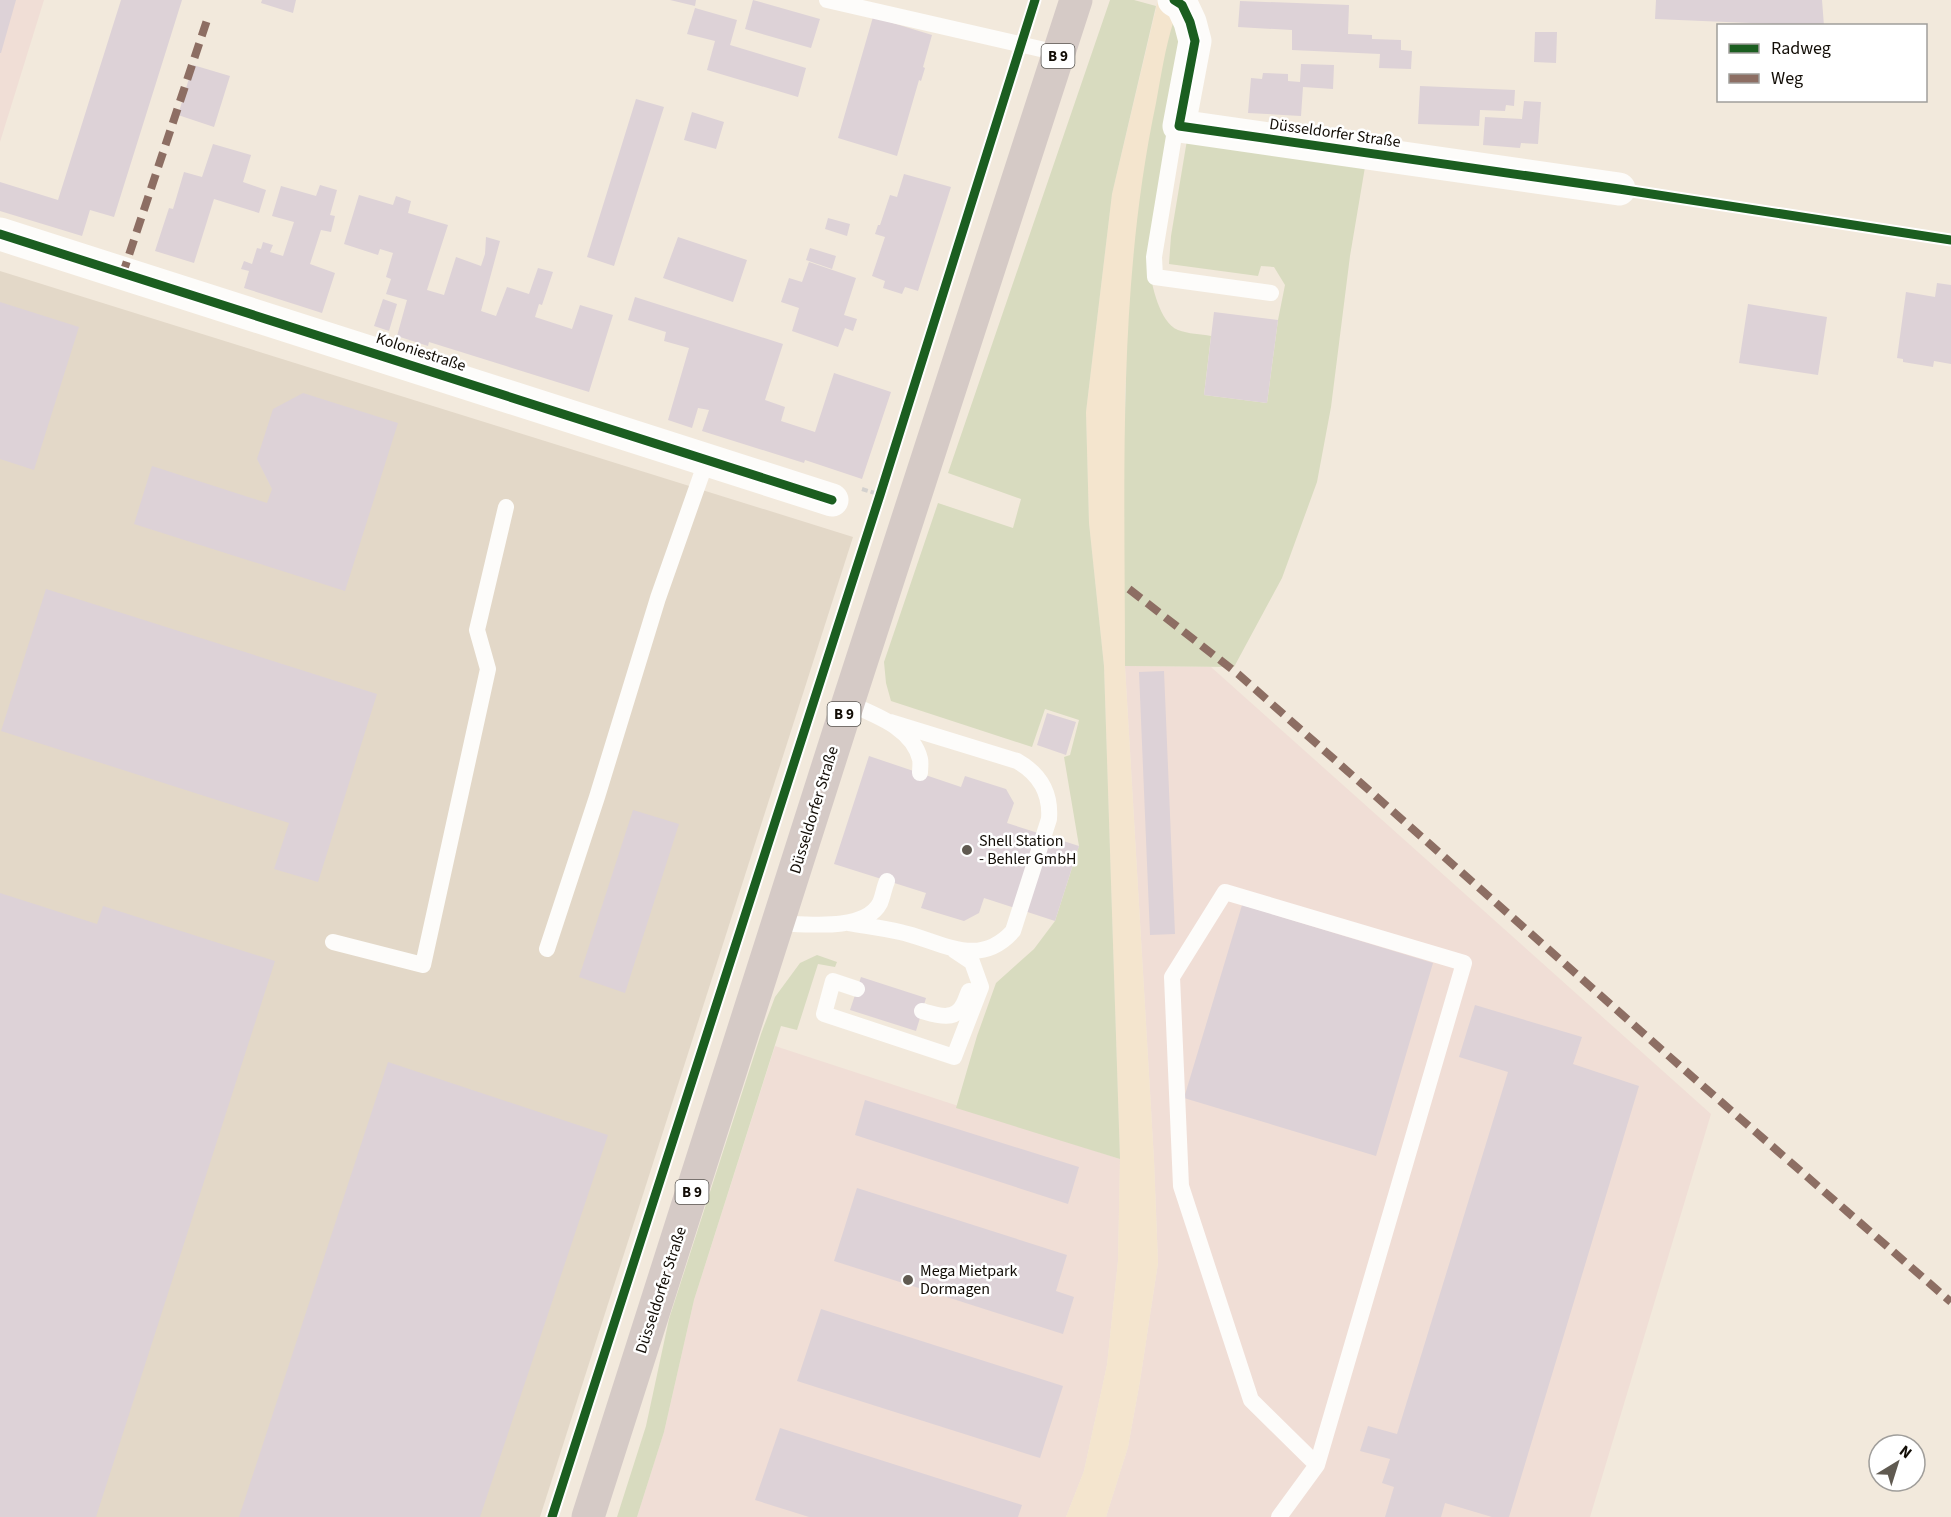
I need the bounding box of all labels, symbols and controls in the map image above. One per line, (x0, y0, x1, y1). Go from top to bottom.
legend (1717, 24, 1927, 102)
text: Radweg (1771, 36, 1831, 61)
road number: B 9 (1042, 44, 1074, 68)
text: Weg (1771, 66, 1803, 91)
street label: Düsseldorfer Straße (1268, 113, 1402, 153)
street label: Koloniestraße (373, 327, 469, 377)
road number: B 9 (828, 702, 860, 726)
street label: Düsseldorfer Straße (784, 744, 844, 876)
place label: Shell Station - Behler GmbH (979, 830, 1076, 870)
marker: Shell Station - Behler GmbH (960, 843, 974, 857)
road number: B 9 (676, 1180, 708, 1204)
street label: Düsseldorfer Straße (630, 1224, 692, 1356)
place label: Mega Mietpark Dormagen (920, 1260, 1018, 1300)
marker: Mega Mietpark Dormagen (901, 1273, 915, 1287)
north arrow (1867, 1433, 1927, 1493)
text: N (1895, 1440, 1917, 1464)

